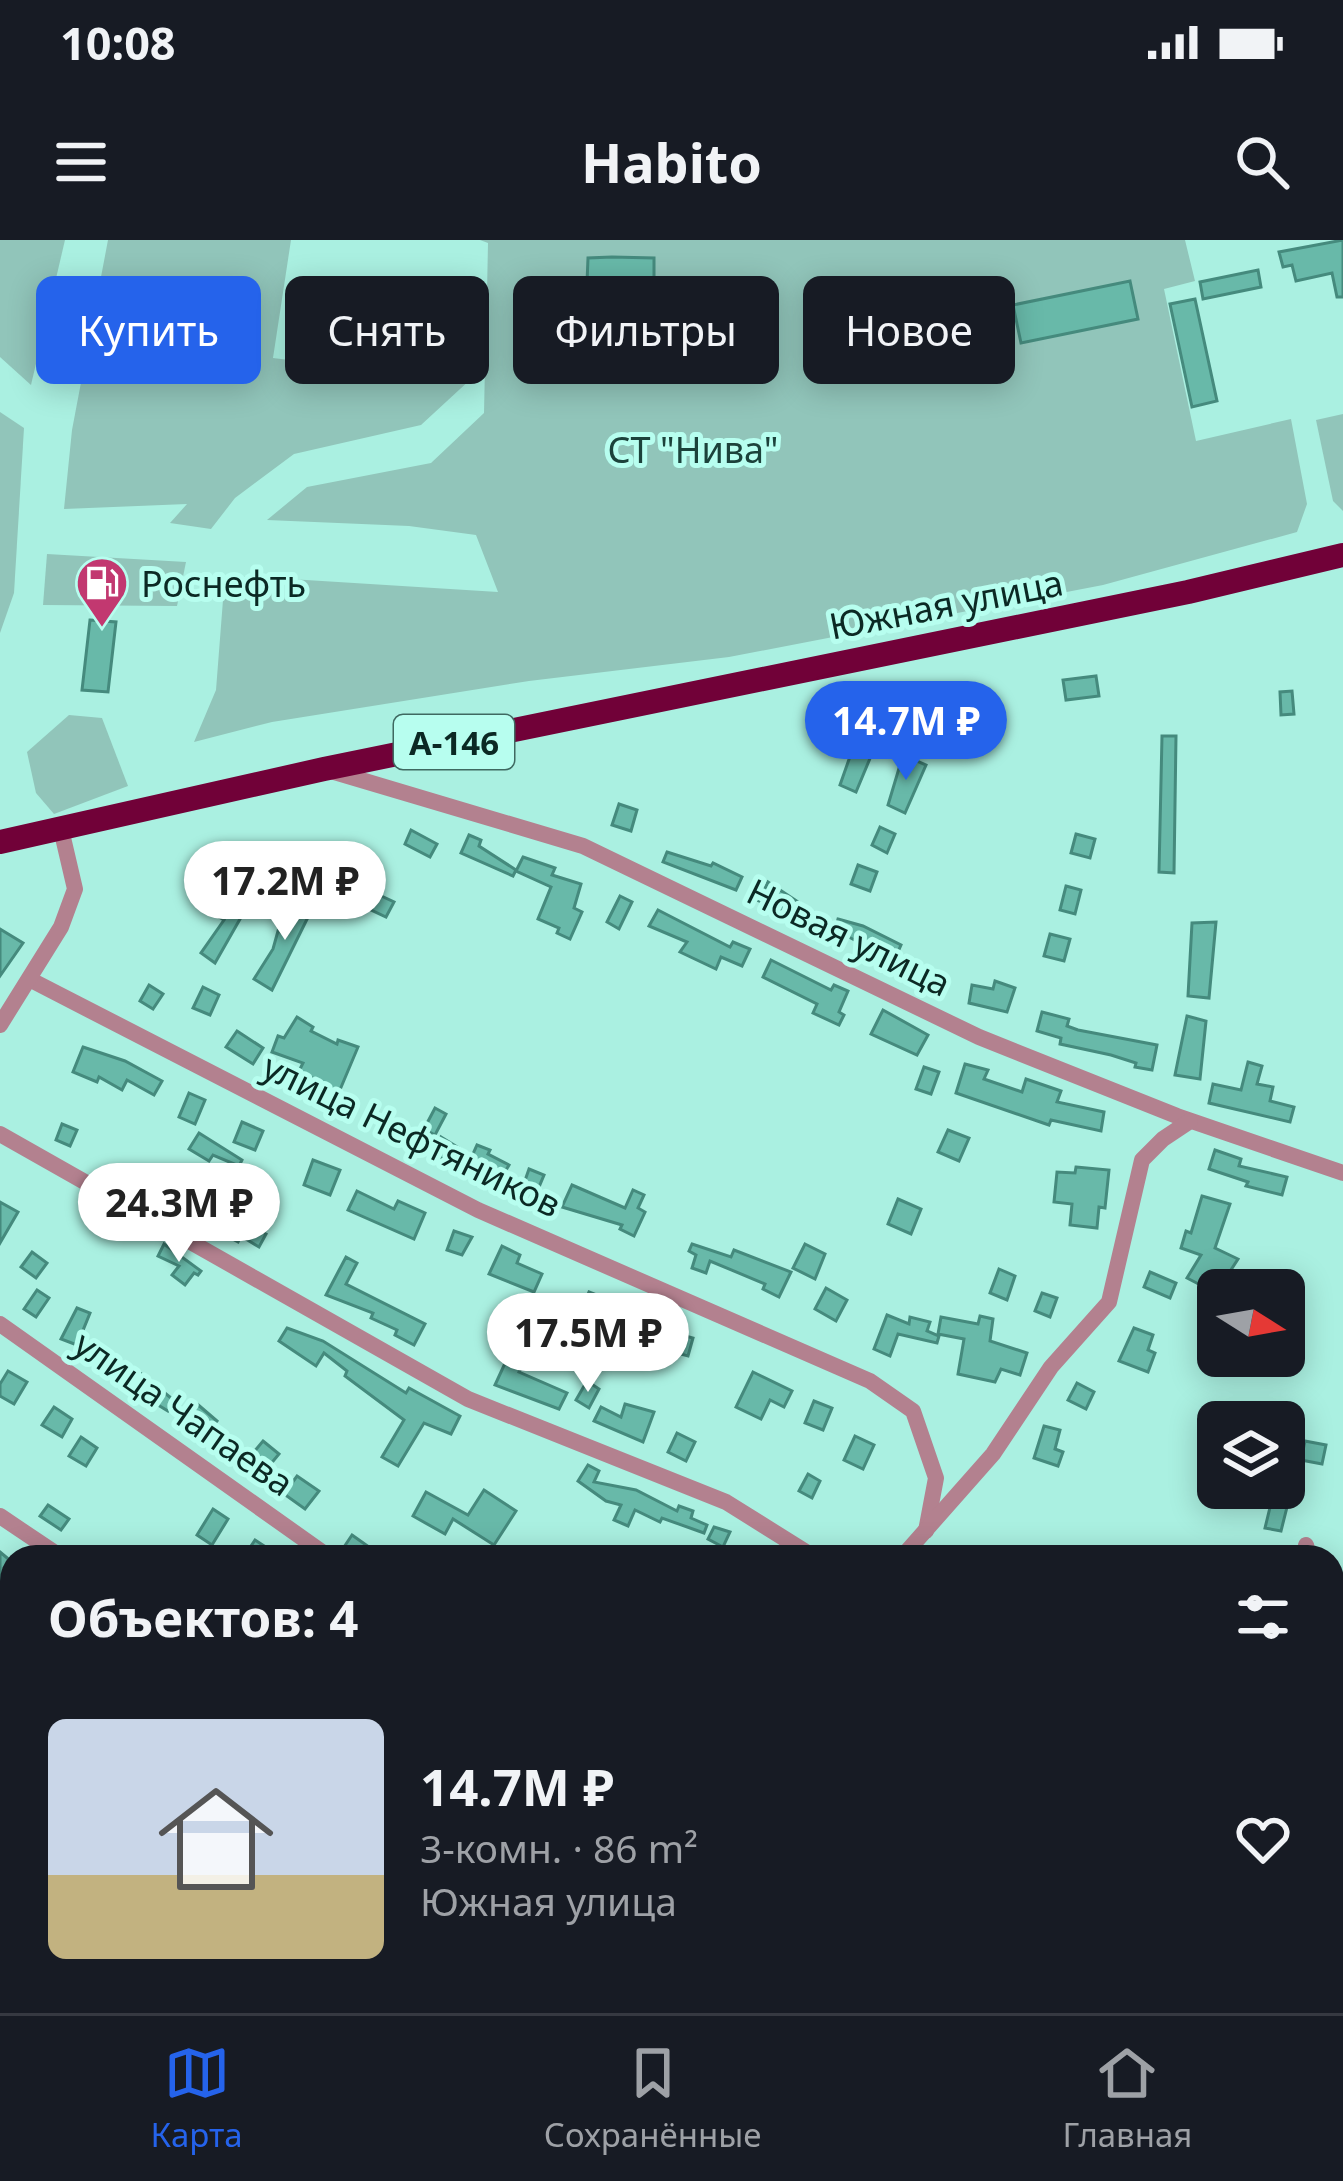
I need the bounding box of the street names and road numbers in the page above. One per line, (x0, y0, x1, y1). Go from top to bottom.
street label: Южная улица (825, 557, 1067, 651)
road number: А-146 (394, 715, 514, 769)
street label: Новая улица (739, 867, 959, 1007)
street label: улица Нефтяников (255, 1041, 569, 1229)
street label: улица Чапаева (64, 1319, 304, 1507)

